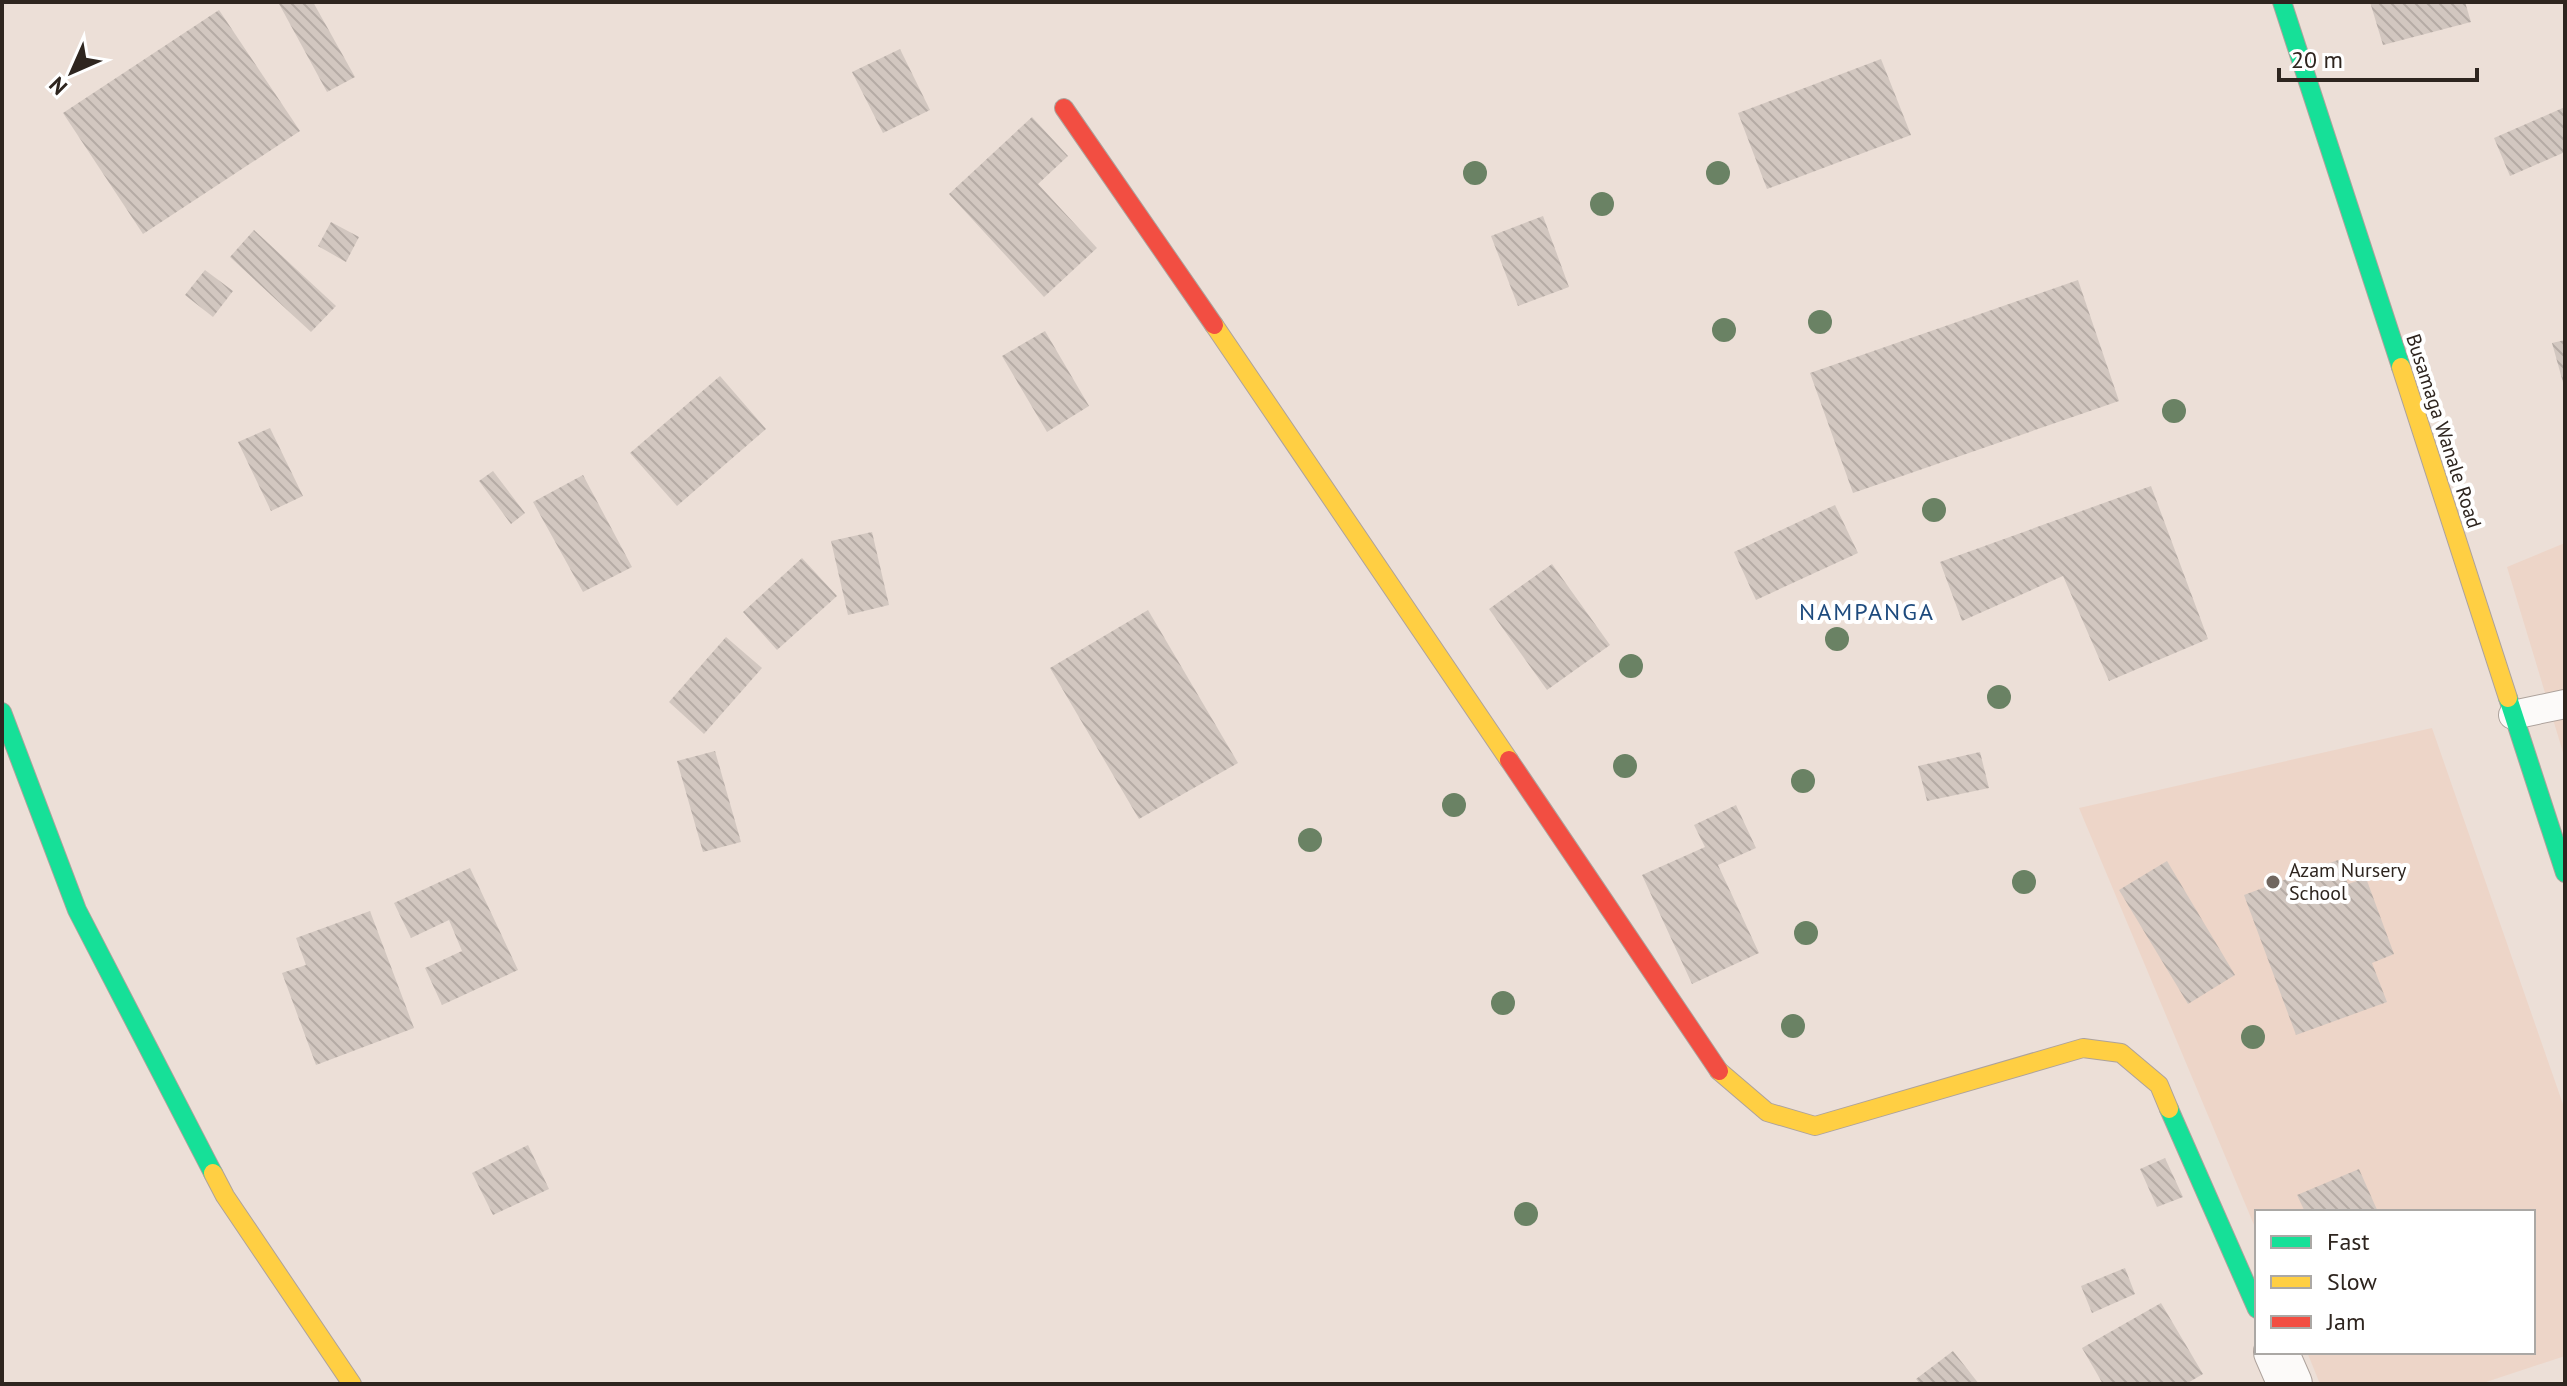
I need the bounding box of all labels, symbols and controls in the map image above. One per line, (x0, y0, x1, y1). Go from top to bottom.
north arrow (32, 32, 112, 112)
scale bar (2279, 32, 2477, 82)
text: 20 m (2291, 44, 2343, 75)
text: N (43, 71, 73, 101)
street label: Busamaga Wanale Road (2400, 331, 2488, 531)
district label: NAMPANGA (1799, 596, 1935, 627)
place label: Azam Nursery School (2289, 857, 2407, 906)
marker: Azam Nursery School (2264, 873, 2282, 891)
legend (2255, 1210, 2535, 1354)
text: Fast (2327, 1226, 2370, 1257)
text: Slow (2327, 1266, 2377, 1297)
text: Jam (2326, 1306, 2365, 1337)

